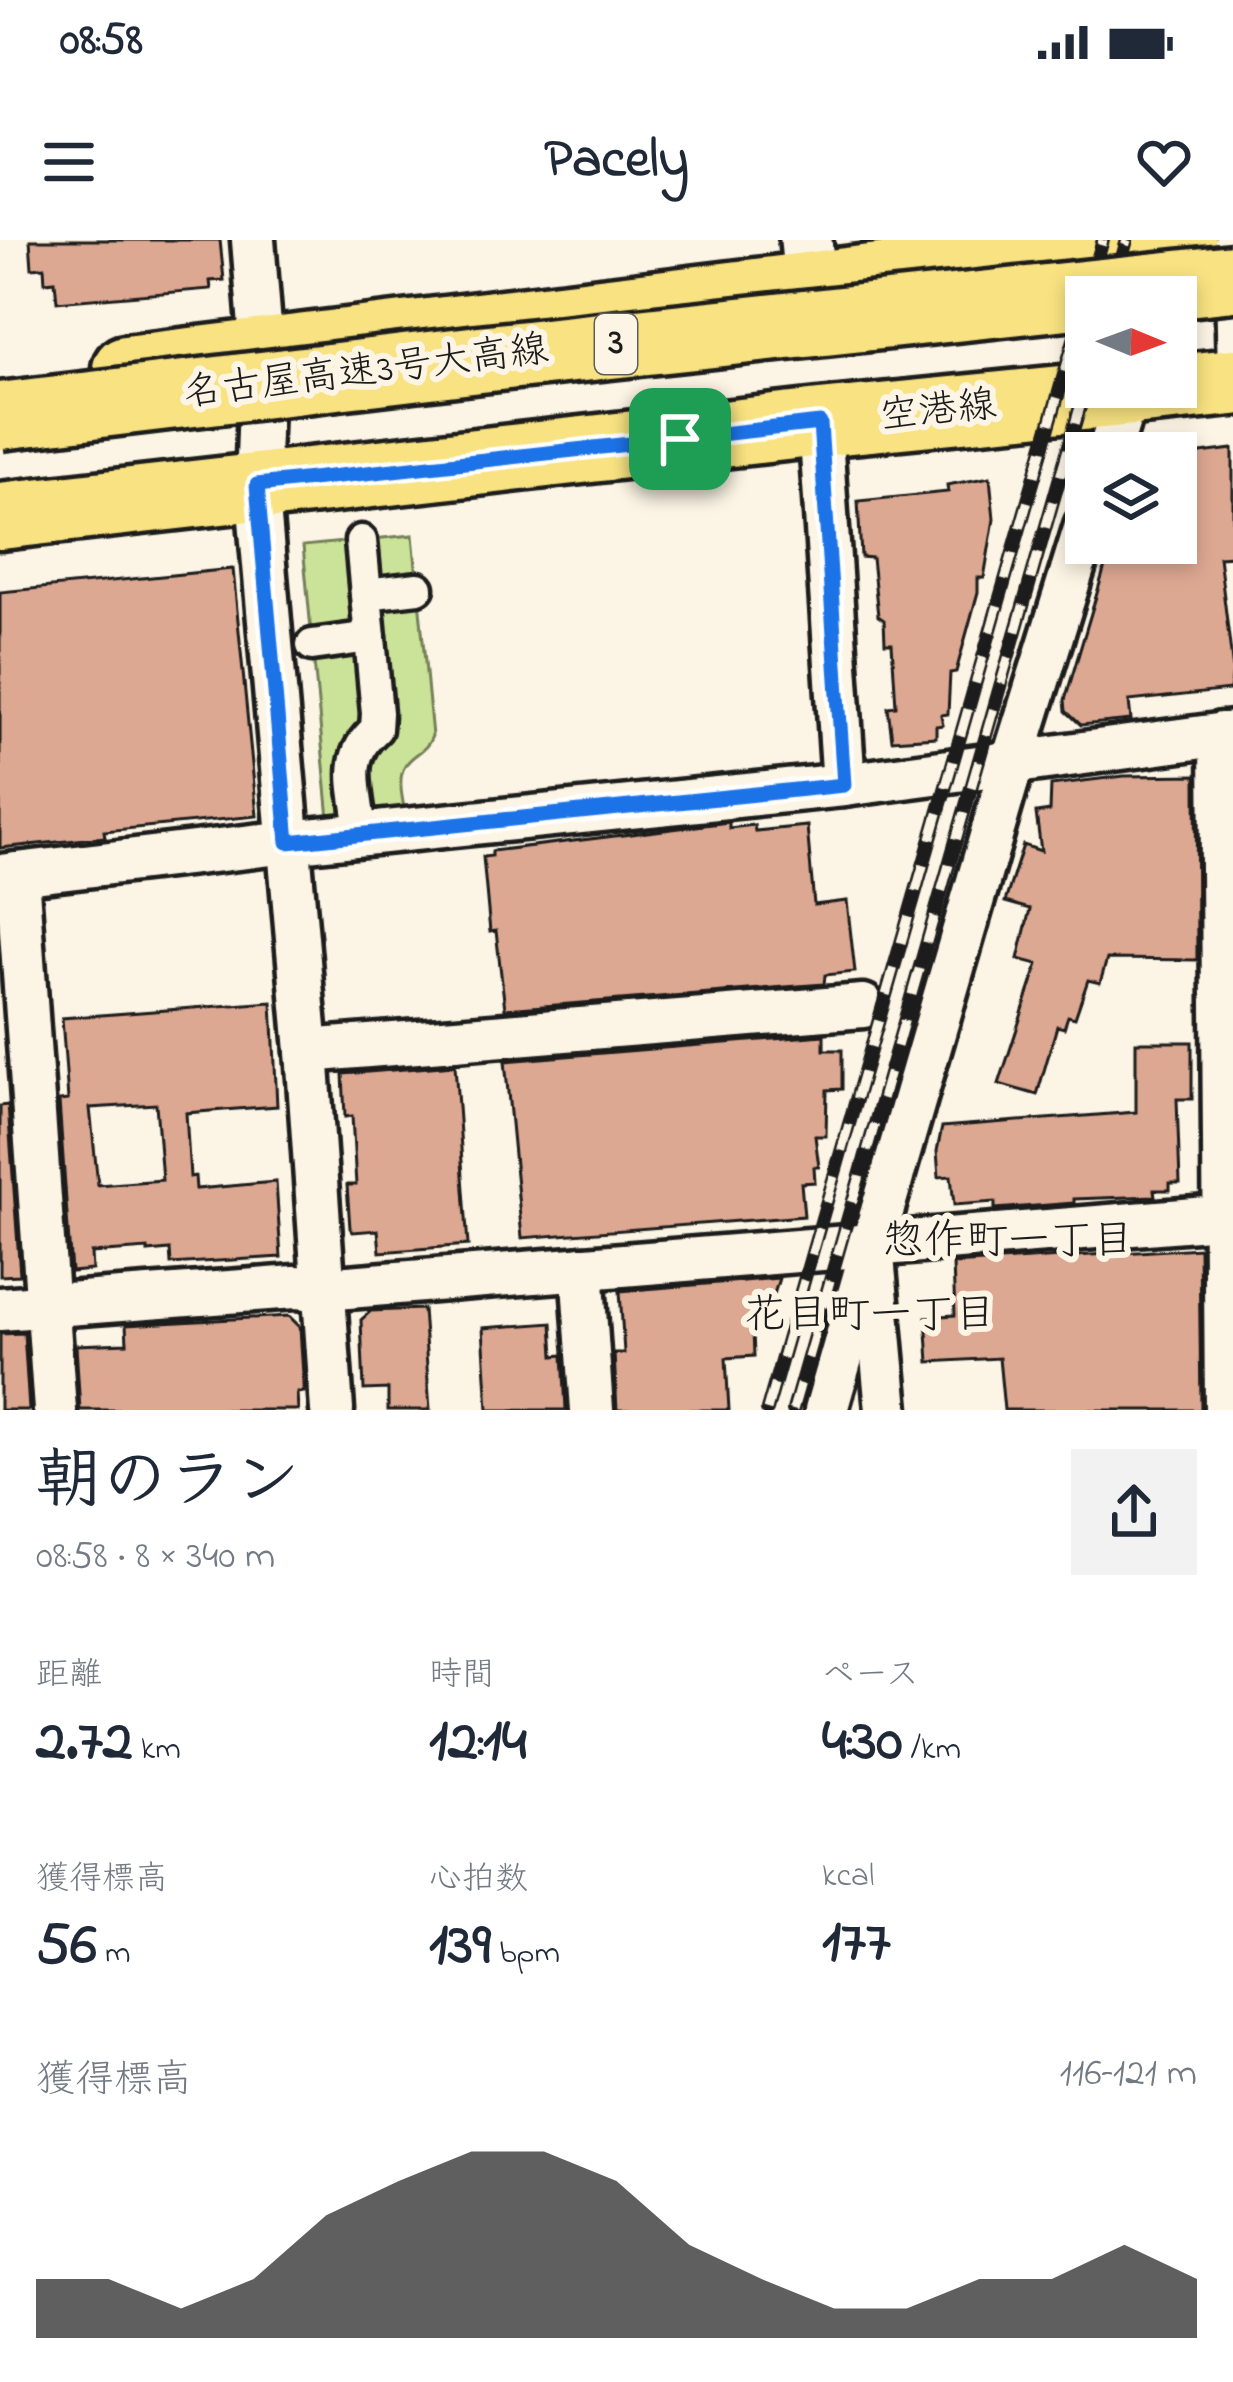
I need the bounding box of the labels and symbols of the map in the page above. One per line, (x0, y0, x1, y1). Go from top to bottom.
north arrow (1065, 276, 1197, 408)
road number: 3 (595, 314, 637, 374)
street label: 名古屋高速3号大高線 (180, 322, 552, 424)
street label: 空港線 (877, 378, 999, 446)
pin (629, 388, 731, 490)
district label: 惣作町一丁目 (882, 1212, 1134, 1273)
district label: 花目町一丁目 (744, 1286, 996, 1347)

